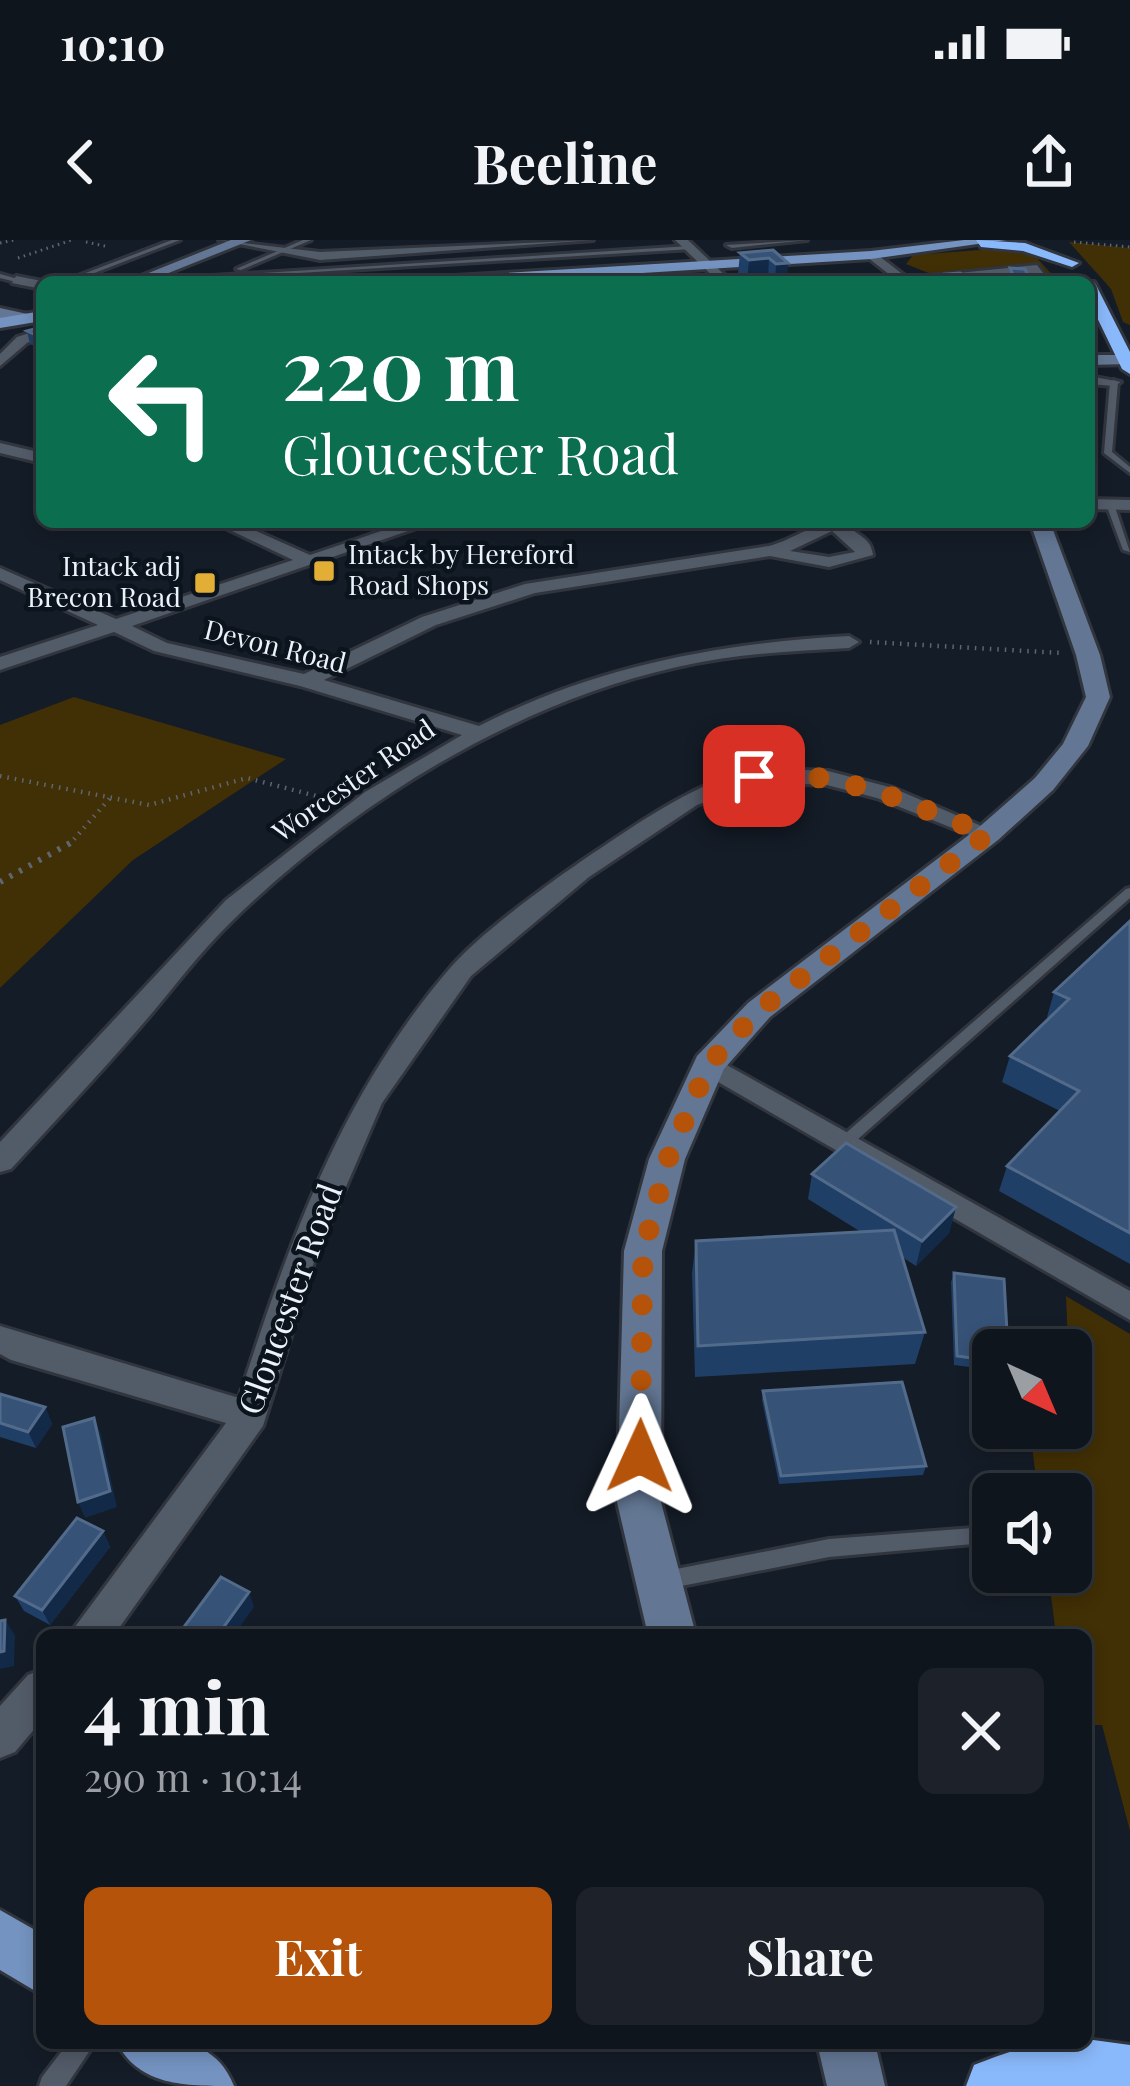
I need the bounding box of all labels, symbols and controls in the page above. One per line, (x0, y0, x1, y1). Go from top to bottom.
text: 10:10 (60, 12, 166, 72)
text: Beeline (473, 126, 657, 198)
icon: back (48, 129, 114, 195)
icon: share (1016, 129, 1082, 195)
text: 220 m (282, 310, 520, 422)
icon: left (84, 324, 240, 480)
text: Gloucester Road (282, 417, 679, 489)
place label: Intack by Hereford Road Shops (348, 535, 575, 602)
place label: Intack adj Brecon Road (27, 547, 181, 614)
marker: Intack by Hereford Road Shops (311, 558, 337, 584)
marker: Intack adj Brecon Road (192, 570, 218, 596)
street label: Devon Road (201, 610, 351, 680)
street label: Worcester Road (264, 710, 441, 849)
pin (703, 725, 805, 827)
icon: arrive (721, 743, 787, 809)
street label: Gloucester Road (226, 1177, 350, 1420)
north arrow (972, 1329, 1092, 1449)
map controls (972, 1329, 1092, 1593)
position arrow (577, 1393, 703, 1519)
button: sound (972, 1473, 1092, 1593)
text: 4 min (84, 1657, 270, 1753)
button: close (918, 1668, 1044, 1794)
text: 290 m · 10:14 (84, 1750, 302, 1802)
button: Exit (84, 1887, 552, 2025)
button: Share (576, 1887, 1044, 2025)

